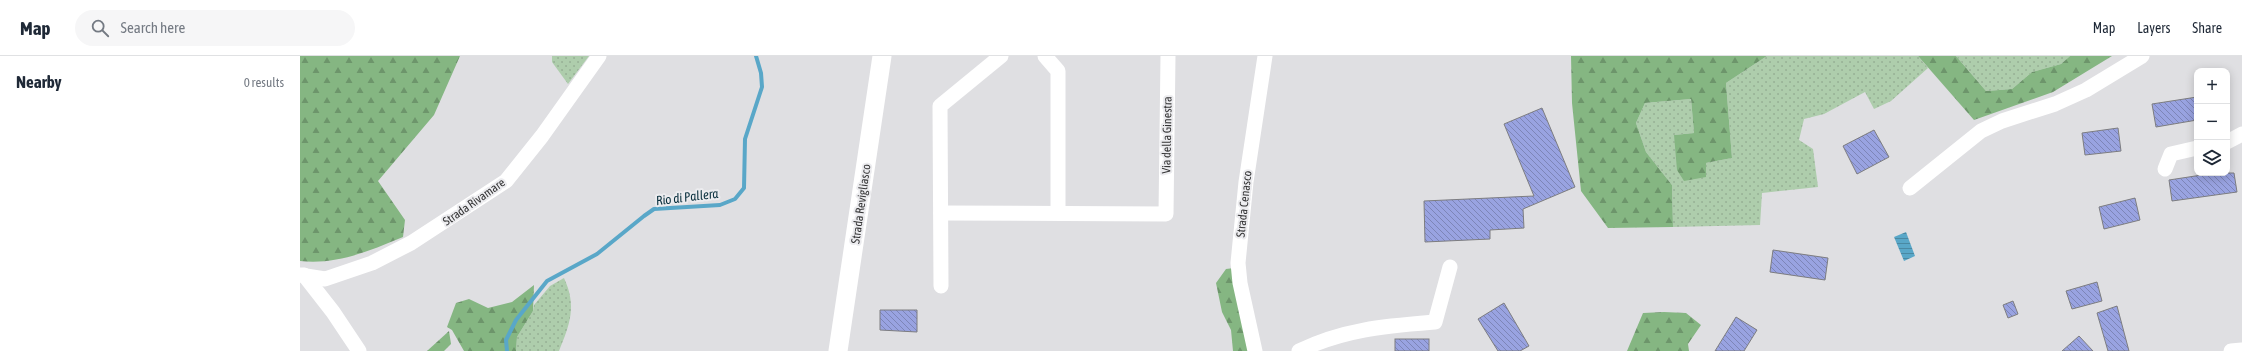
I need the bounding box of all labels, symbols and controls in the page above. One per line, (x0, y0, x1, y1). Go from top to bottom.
search box (75, 10, 355, 46)
text: Map (20, 17, 51, 39)
icon: search (89, 17, 111, 39)
text: Search here (121, 19, 185, 36)
text: Map (2093, 20, 2115, 36)
text: Layers (2137, 20, 2170, 36)
text: Share (2192, 20, 2222, 36)
map controls (2194, 68, 2230, 176)
button: + (2194, 68, 2230, 104)
text: Nearby (16, 72, 62, 92)
text: 0 results (244, 75, 284, 90)
street label: Via della Ginestra (1159, 96, 1175, 174)
button: − (2194, 104, 2230, 140)
button: layers (2194, 140, 2230, 176)
street label: Strada Revigliasco (848, 163, 874, 245)
street label: Strada Cenasco (1234, 170, 1254, 238)
street label: Strada Rivamare (440, 175, 508, 229)
water label: Rio di Pallera (655, 186, 719, 208)

